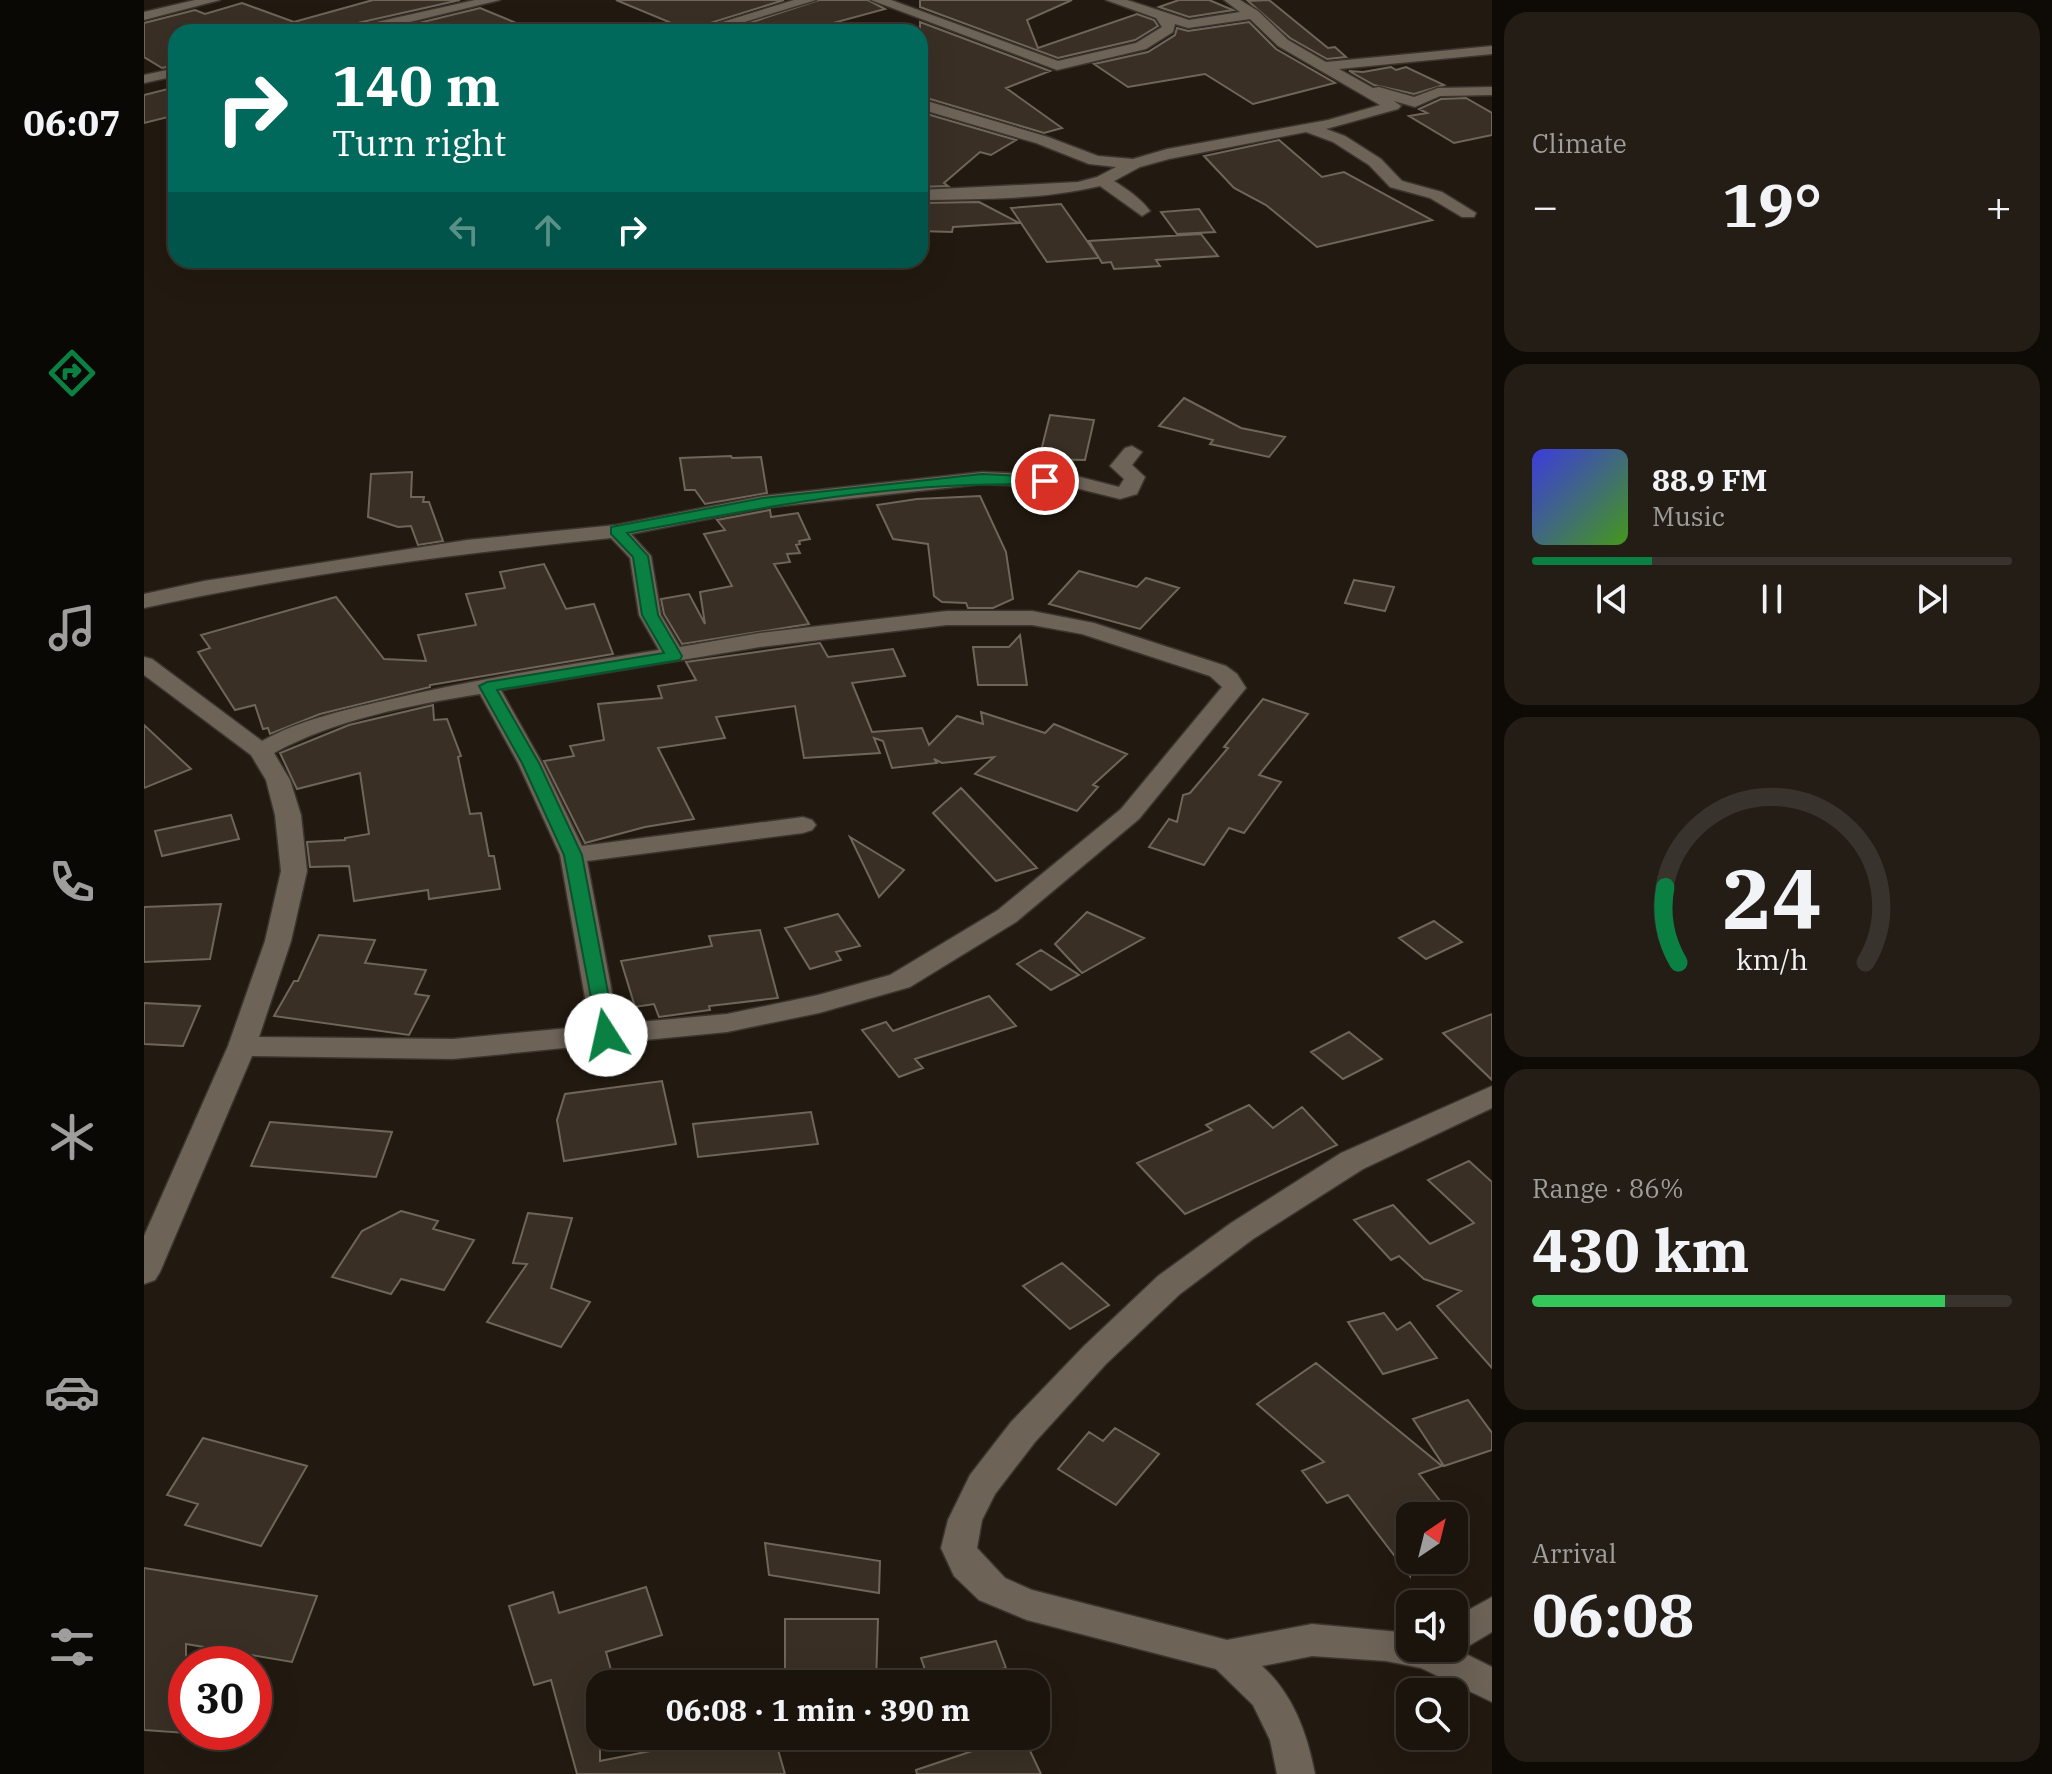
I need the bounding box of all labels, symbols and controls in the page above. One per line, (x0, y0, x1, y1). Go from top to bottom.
text: 140 m (332, 49, 500, 121)
icon: right (200, 56, 304, 160)
text: 06:07 (23, 99, 121, 146)
text: Turn right (332, 119, 506, 166)
text: Climate (1532, 126, 1627, 160)
text: 19° (1722, 165, 1822, 244)
text: − (1532, 177, 1558, 234)
text: + (1986, 177, 2012, 234)
icon: left (442, 208, 486, 252)
icon: ahead (526, 208, 570, 252)
icon: right (610, 208, 654, 252)
icon: directions (44, 345, 100, 401)
pin (1011, 447, 1079, 515)
icon: arrive (1023, 459, 1067, 503)
text: 88.9 FM (1652, 460, 1767, 499)
text: Music (1652, 499, 1725, 533)
icon: previous (1590, 577, 1634, 621)
icon: pause (1750, 577, 1794, 621)
icon: next (1910, 577, 1954, 621)
icon: music (44, 600, 100, 656)
text: 24 (1722, 844, 1822, 952)
icon: phone (44, 854, 100, 910)
text: km/h (1736, 941, 1808, 978)
position arrow (564, 993, 648, 1077)
icon: climate (44, 1109, 100, 1165)
text: Range · 86% (1532, 1171, 1684, 1205)
text: 430 km (1532, 1210, 1750, 1289)
icon: car (44, 1364, 100, 1420)
north arrow (1396, 1502, 1468, 1574)
map controls (1396, 1502, 1468, 1750)
text: Arrival (1532, 1536, 1617, 1570)
text: 06:08 (1532, 1575, 1694, 1654)
button: sound (1396, 1590, 1468, 1662)
icon: filters (44, 1619, 100, 1675)
speed limit sign: 30 (168, 1646, 272, 1750)
button: search (1396, 1678, 1468, 1750)
text: 06:08 · 1 min · 390 m (666, 1690, 970, 1729)

